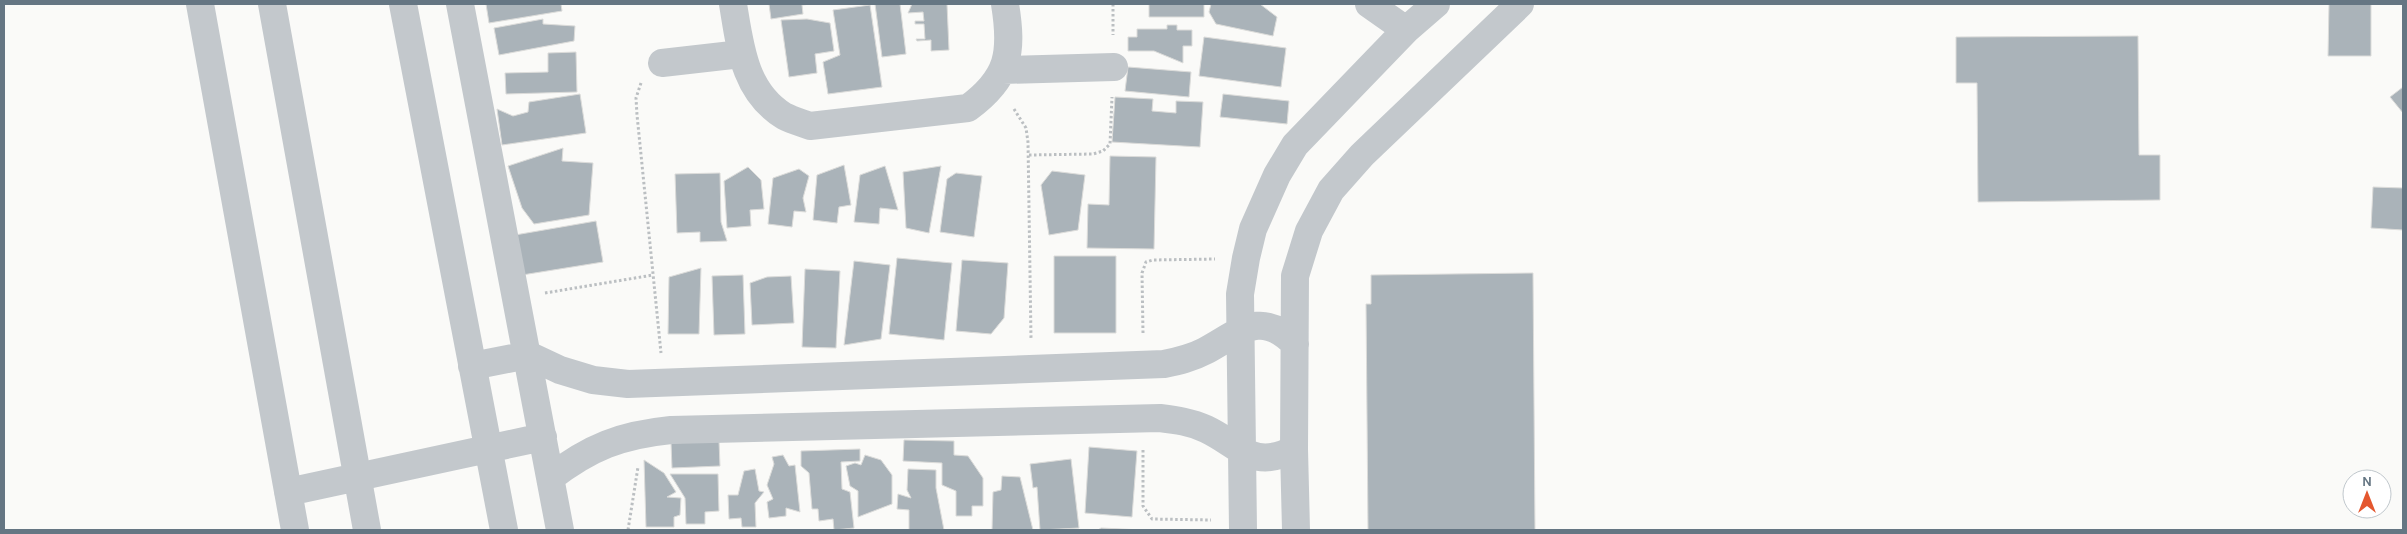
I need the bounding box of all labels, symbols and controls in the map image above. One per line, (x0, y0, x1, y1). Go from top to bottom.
north arrow (2342, 469, 2392, 519)
text: N (2362, 473, 2372, 490)

